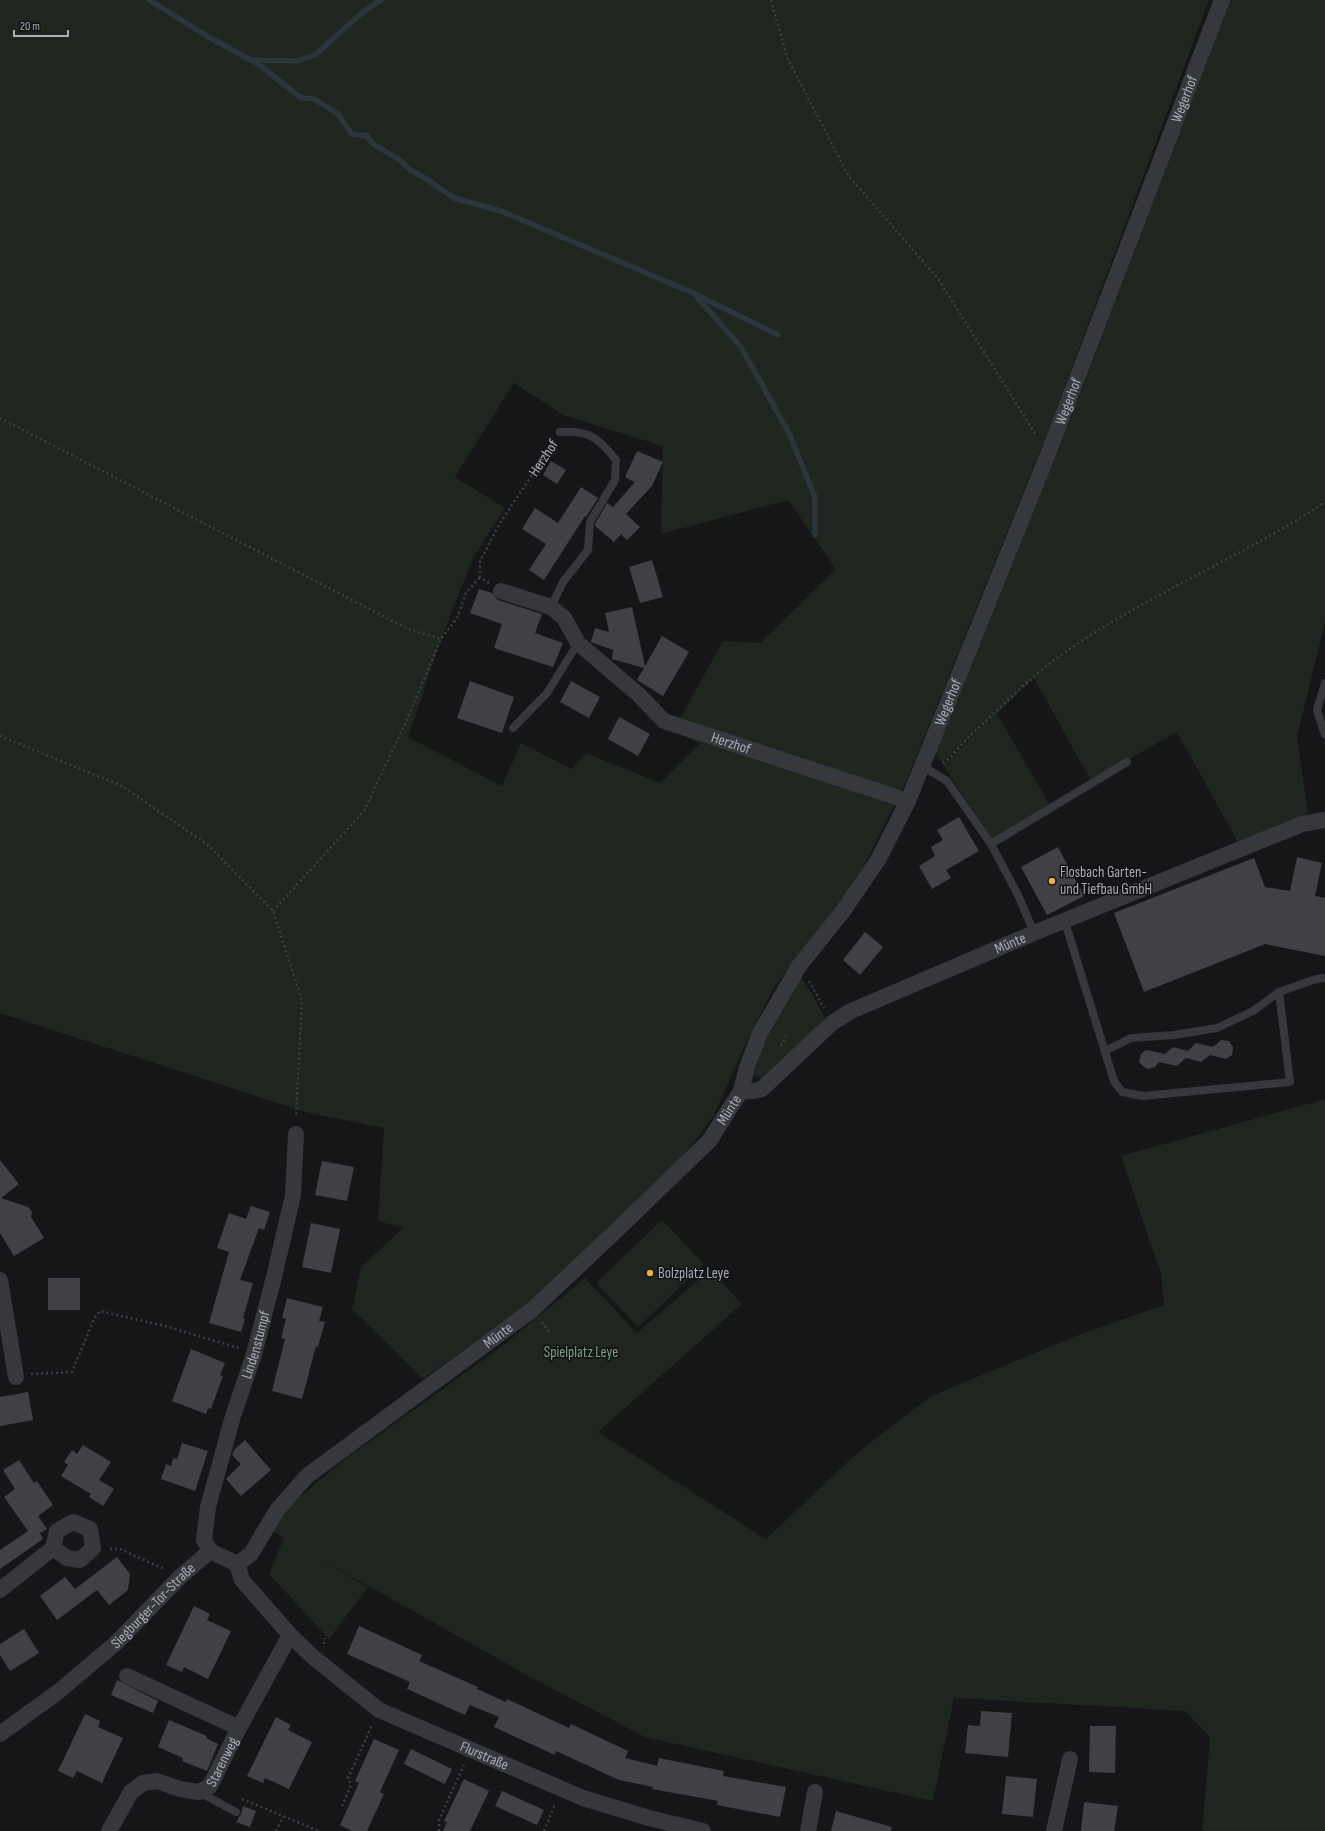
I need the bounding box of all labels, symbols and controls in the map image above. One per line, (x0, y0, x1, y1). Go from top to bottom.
scale bar (14, 12, 68, 38)
text: 20 m (20, 19, 40, 34)
street label: Wegerhof (1166, 72, 1202, 125)
street label: Wegerhof (1051, 375, 1086, 428)
street label: Herzhof (524, 435, 563, 480)
street label: Wegerhof (930, 675, 966, 728)
street label: Herzhof (709, 728, 754, 759)
place label: Flosbach Garten- und Tiefbau GmbH (1060, 863, 1152, 899)
marker: Flosbach Garten- und Tiefbau GmbH (1047, 876, 1057, 886)
street label: Münte (992, 928, 1029, 958)
street label: Münte (712, 1091, 746, 1128)
place label: Bolzplatz Leye (658, 1264, 729, 1283)
marker: Bolzplatz Leye (645, 1268, 655, 1278)
street label: Lindenstumpf (237, 1308, 274, 1381)
street label: Münte (479, 1318, 517, 1352)
park label: Spielplatz Leye (544, 1343, 618, 1362)
street label: Siegburger-Tor-Straße (107, 1559, 199, 1653)
street label: Starenweg (202, 1734, 243, 1790)
street label: Flurstraße (457, 1737, 512, 1774)

